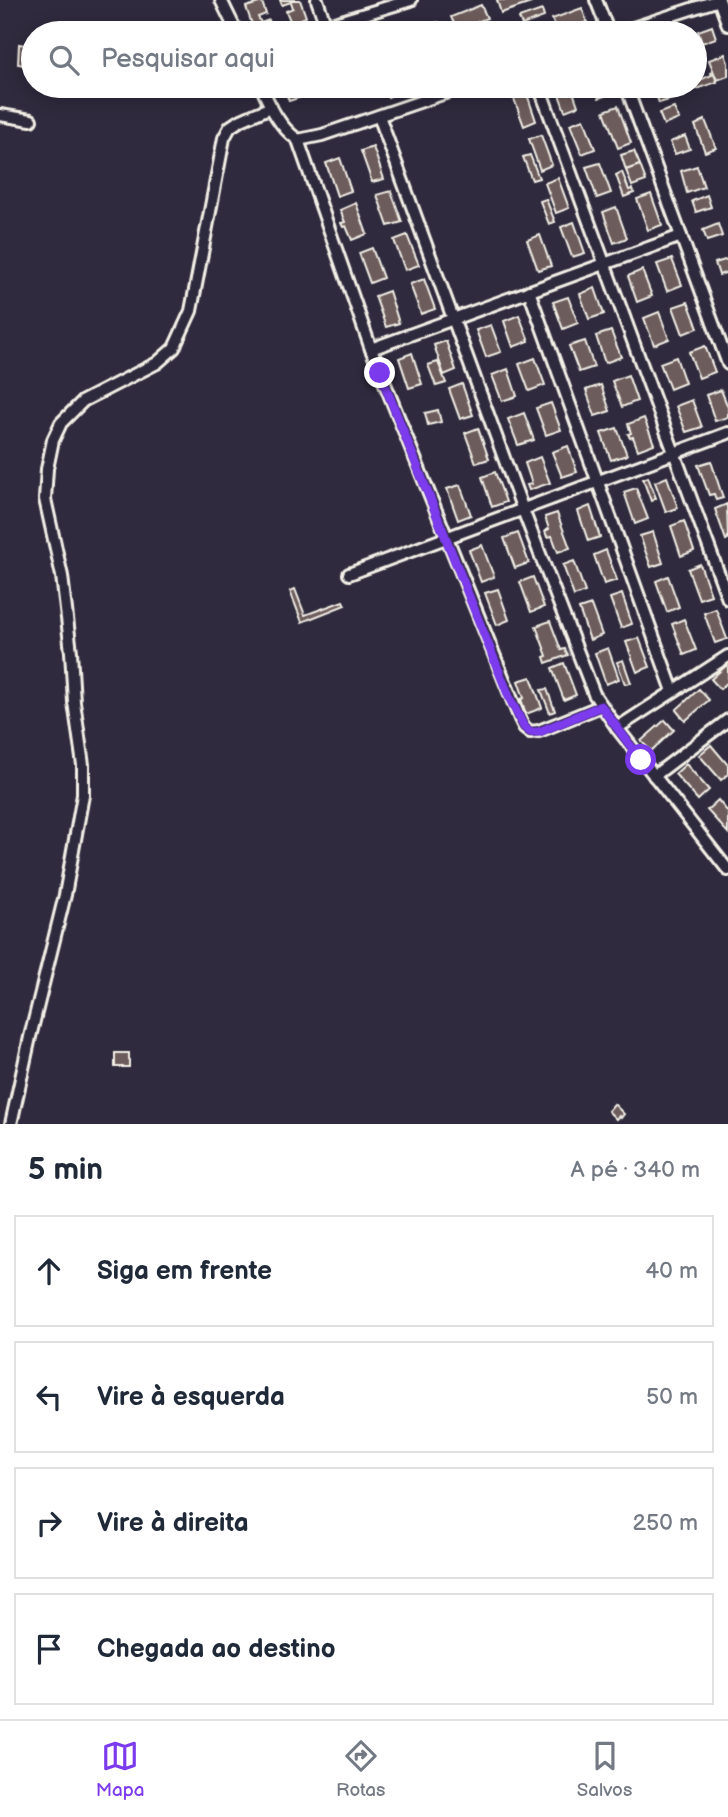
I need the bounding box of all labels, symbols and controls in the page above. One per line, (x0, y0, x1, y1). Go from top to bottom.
search box (21, 21, 707, 98)
icon: search (45, 41, 83, 79)
text: Pesquisar aqui (101, 44, 275, 75)
route end (364, 357, 395, 388)
route start (625, 744, 656, 775)
text: 5 min (28, 1152, 103, 1188)
text: A pé · 340 m (571, 1156, 700, 1184)
icon: ahead (30, 1252, 68, 1290)
text: Siga em frente (97, 1256, 272, 1287)
text: 40 m (645, 1257, 698, 1285)
icon: left (30, 1378, 68, 1416)
text: Vire à esquerda (97, 1382, 285, 1413)
text: 50 m (646, 1383, 698, 1411)
icon: right (30, 1504, 68, 1542)
text: Vire à direita (97, 1508, 249, 1539)
text: 250 m (632, 1509, 698, 1537)
icon: arrive (30, 1630, 68, 1668)
text: Chegada ao destino (97, 1634, 335, 1665)
tab: Mapa (96, 1737, 145, 1802)
tab: Rotas (336, 1737, 385, 1802)
tab: Salvos (577, 1737, 632, 1802)

